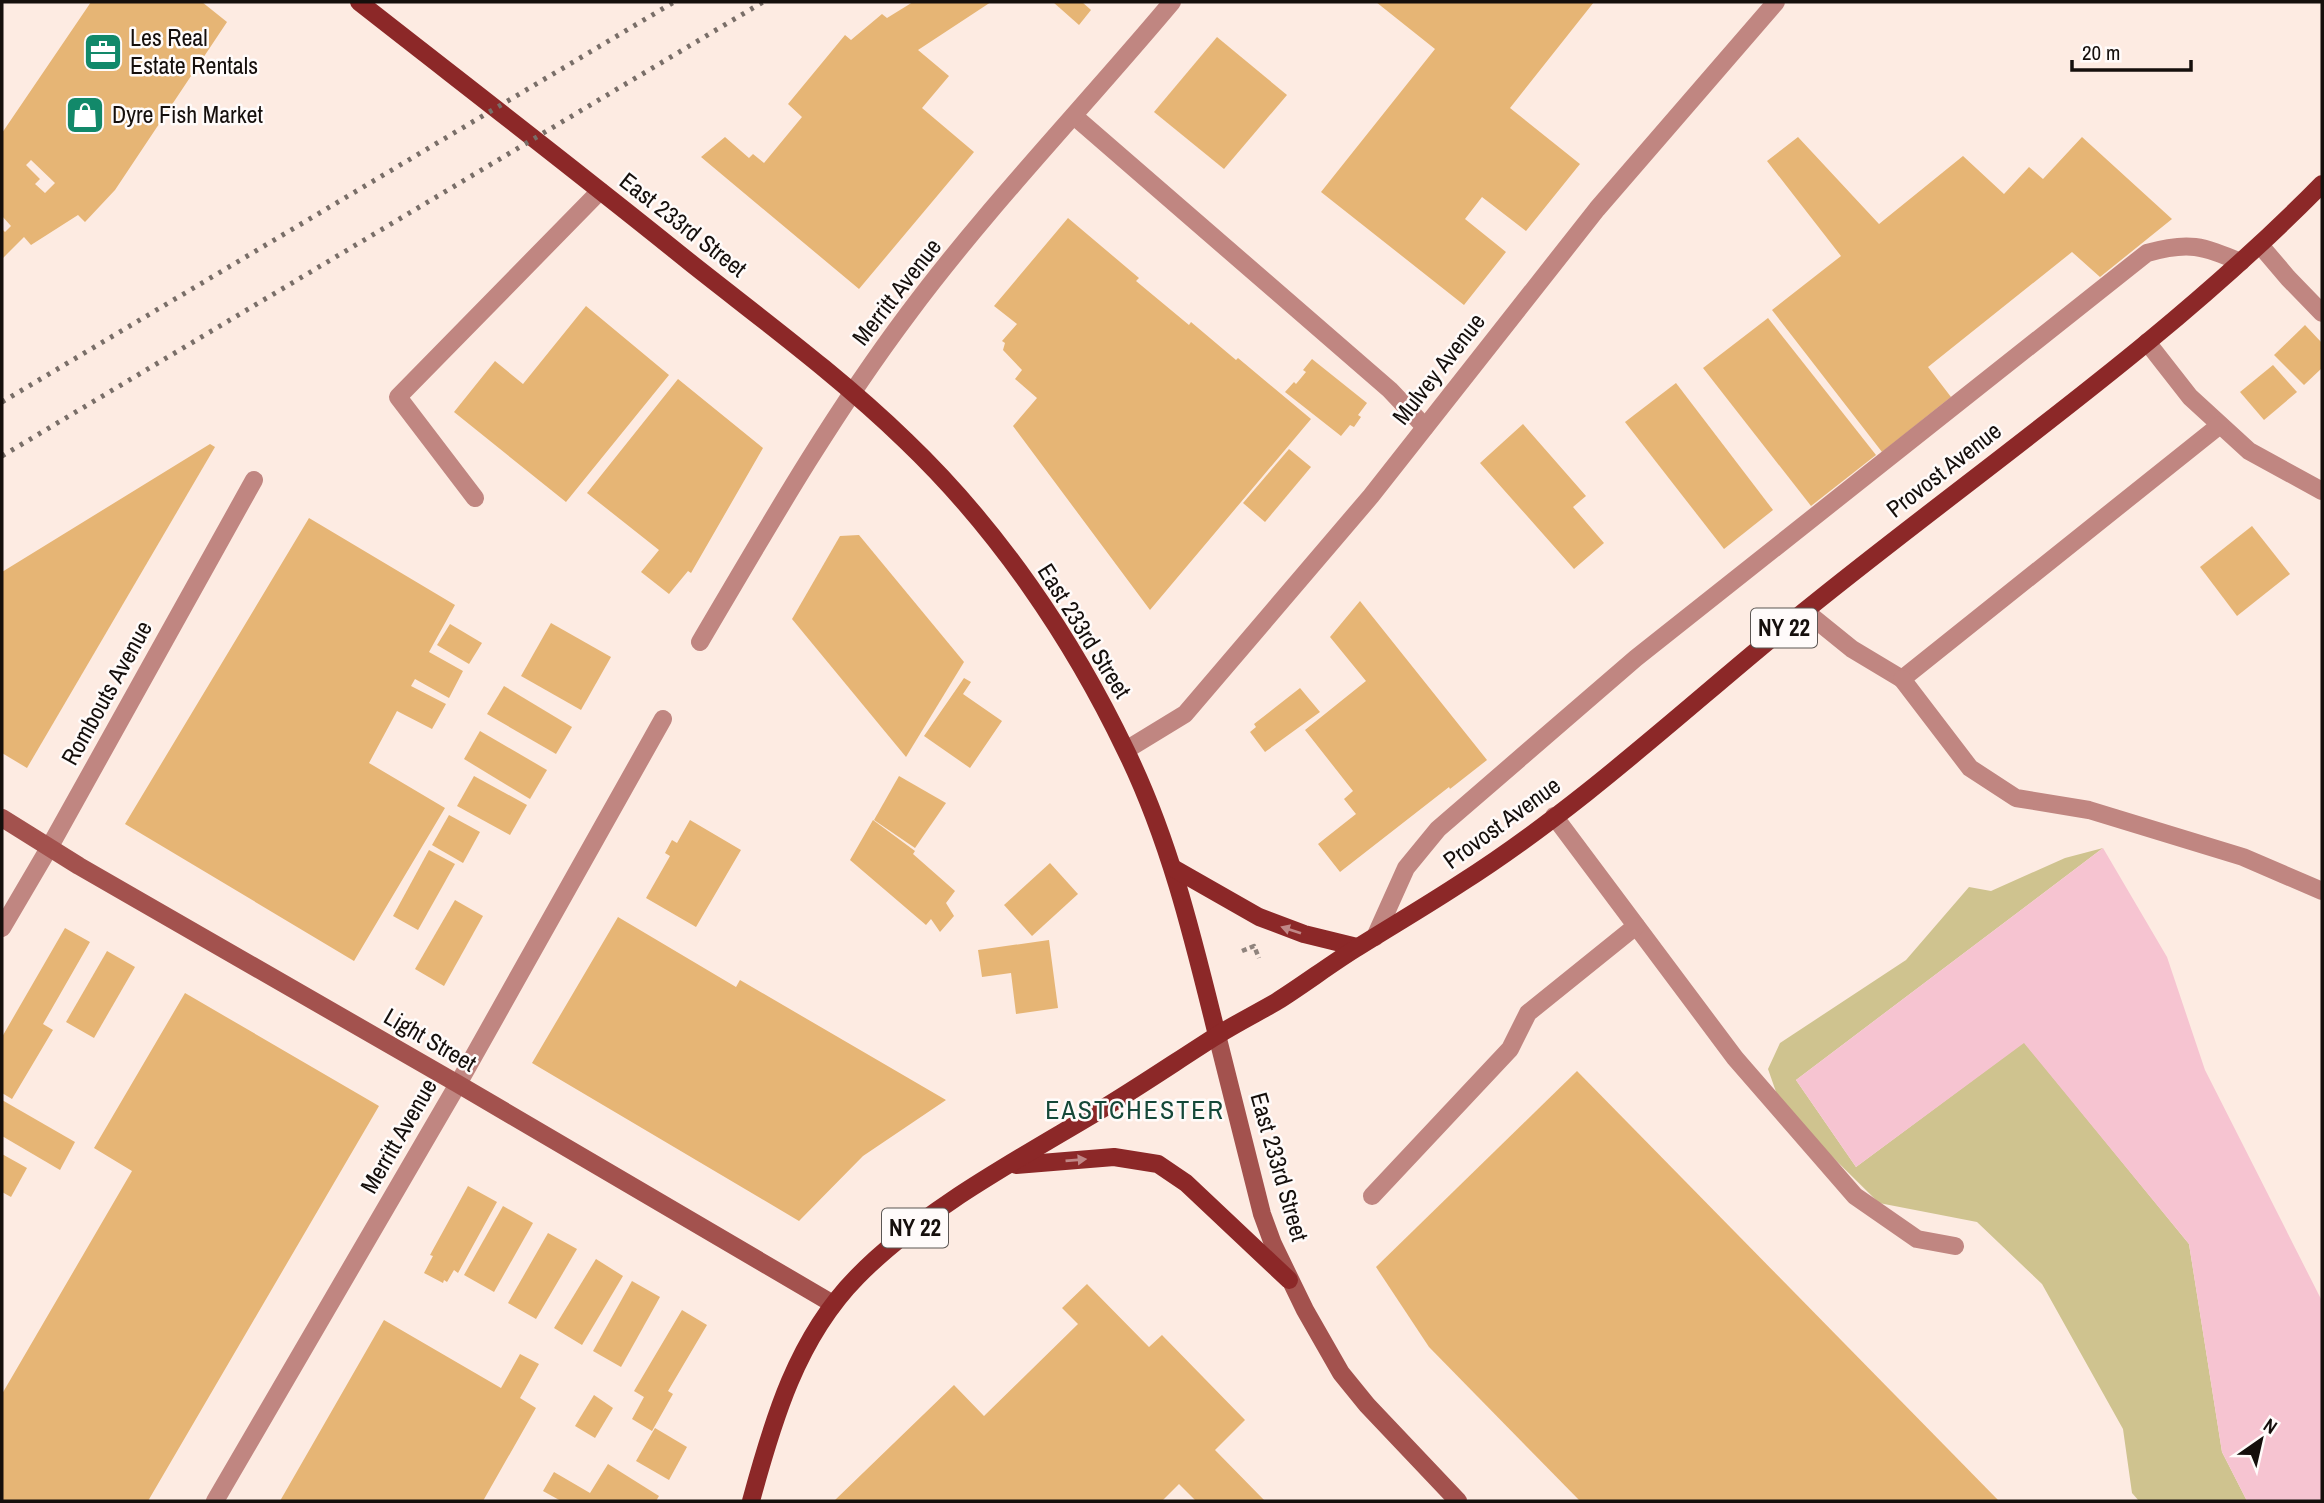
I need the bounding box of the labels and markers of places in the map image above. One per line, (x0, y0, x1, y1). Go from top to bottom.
place label: Les Real Estate Rentals (130, 21, 258, 81)
office icon: Les Real Estate Rentals (82, 31, 124, 73)
shop icon: Dyre Fish Market (64, 94, 106, 136)
place label: Dyre Fish Market (112, 98, 263, 130)

